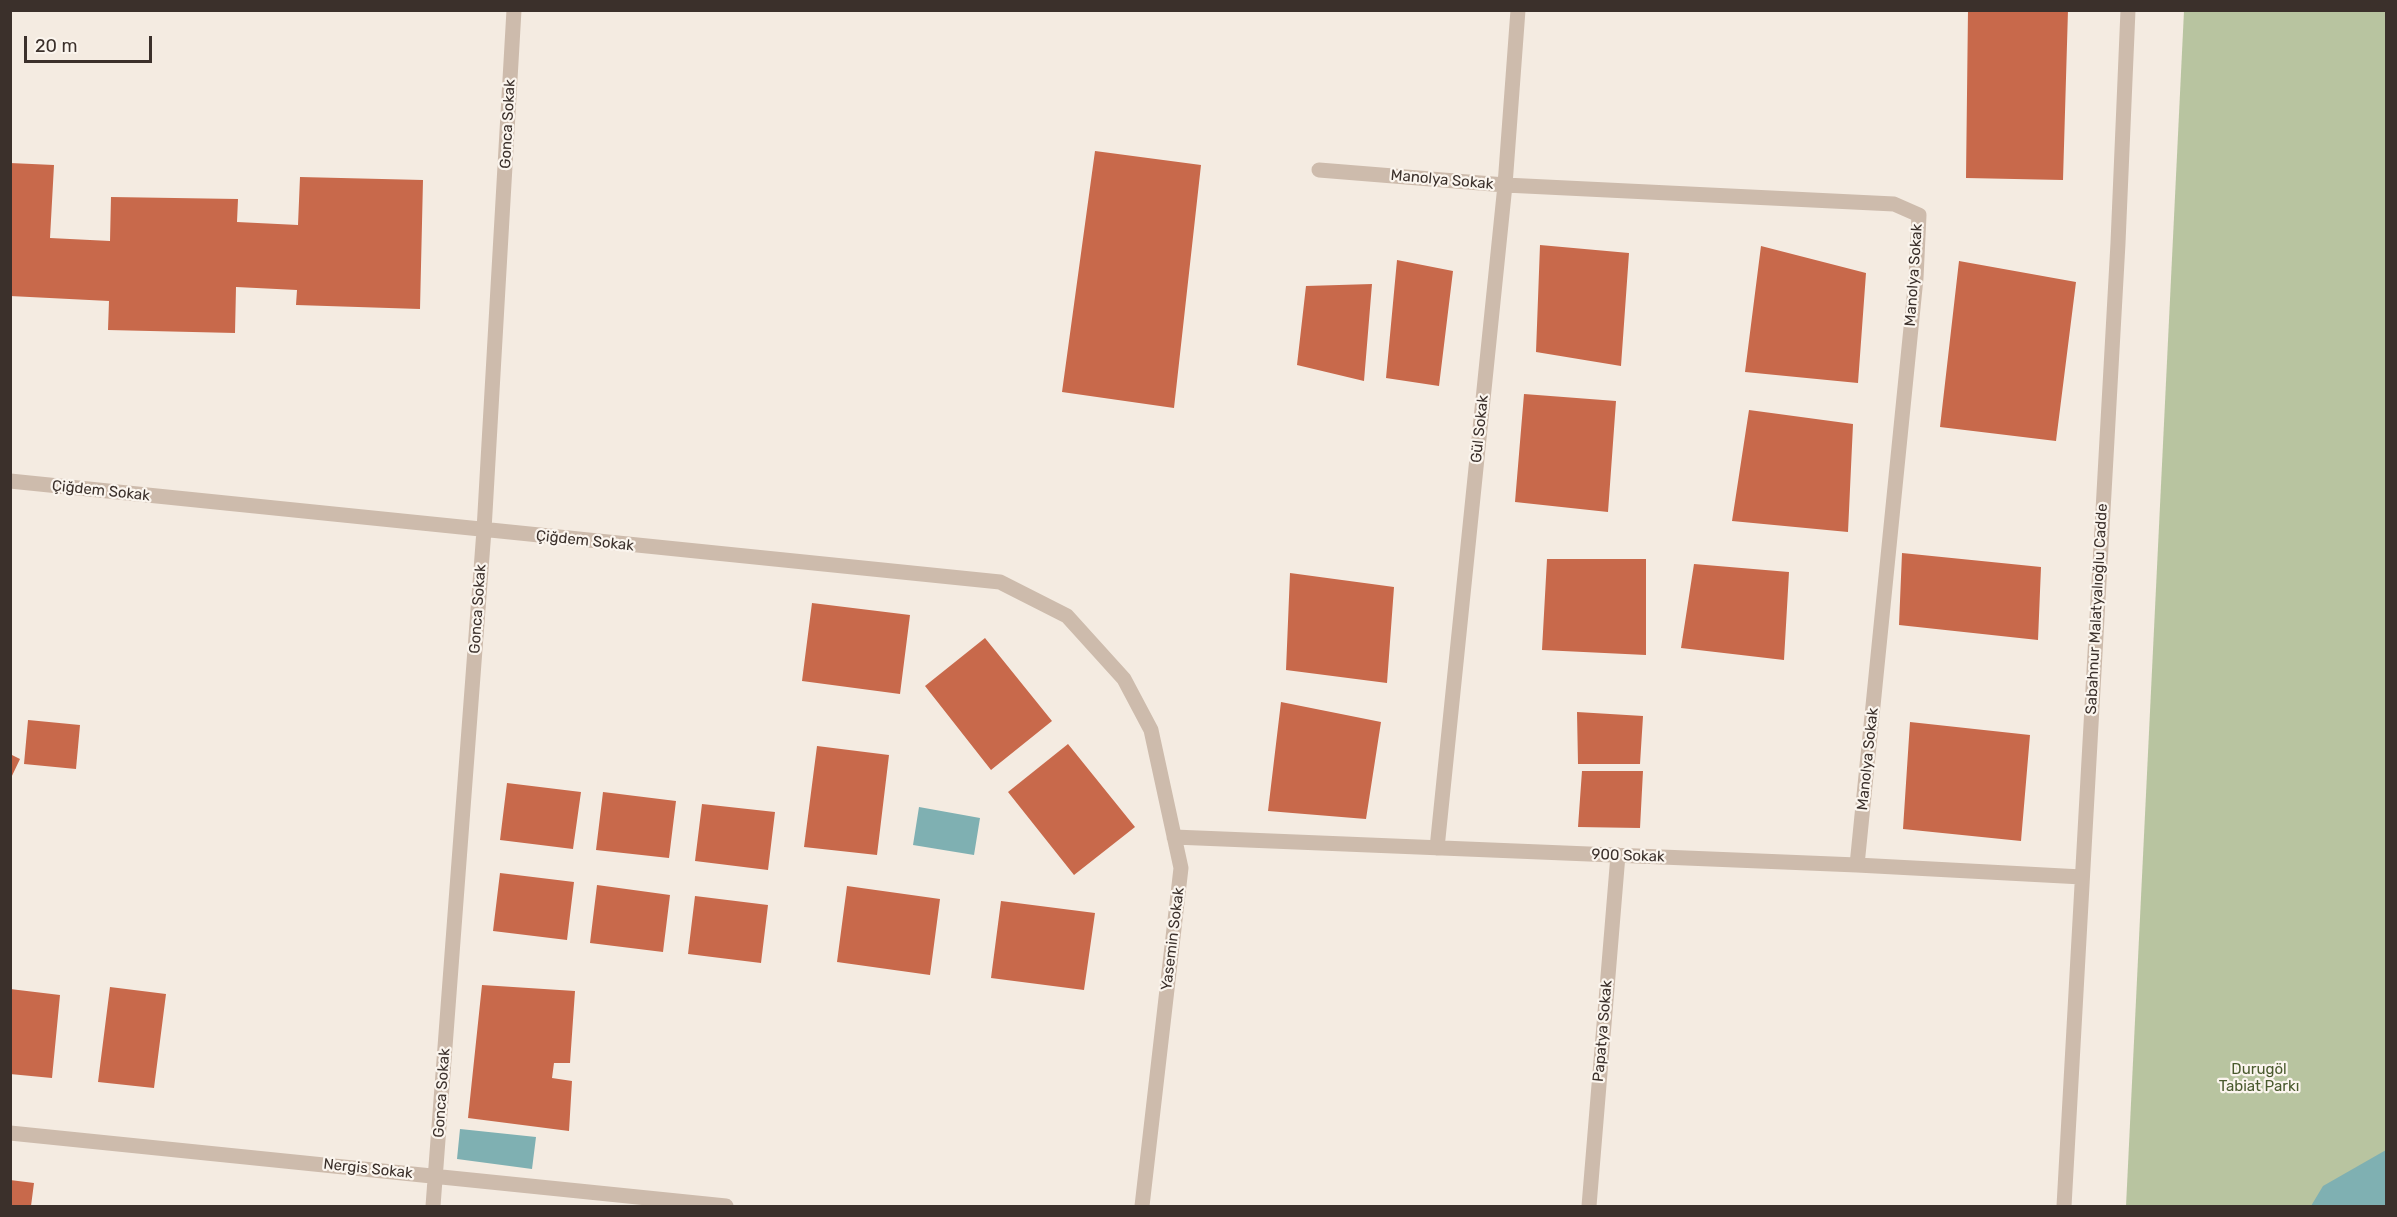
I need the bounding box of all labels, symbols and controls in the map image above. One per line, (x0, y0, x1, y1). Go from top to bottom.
scale bar (27, 24, 154, 62)
text: 20 m (35, 35, 77, 57)
street label: Gonca Sokak (497, 79, 519, 169)
street label: Manolya Sokak (1390, 167, 1494, 193)
street label: Manolya Sokak (1901, 223, 1927, 327)
street label: Gül Sokak (1467, 394, 1493, 464)
street label: Çiğdem Sokak (51, 477, 151, 505)
street label: Sabahnur Malatyalıoğlu Cadde (2082, 503, 2112, 715)
street label: Çiğdem Sokak (535, 527, 635, 555)
street label: Gonca Sokak (466, 564, 490, 654)
street label: Manolya Sokak (1854, 707, 1882, 811)
street label: 900 Sokak (1591, 846, 1665, 866)
street label: Yasemin Sokak (1158, 886, 1188, 992)
street label: Papatya Sokak (1590, 979, 1616, 1083)
street label: Gonca Sokak (430, 1048, 454, 1138)
park label: Durugöl Tabiat Parkı (2219, 1061, 2299, 1096)
street label: Nergis Sokak (322, 1155, 414, 1183)

